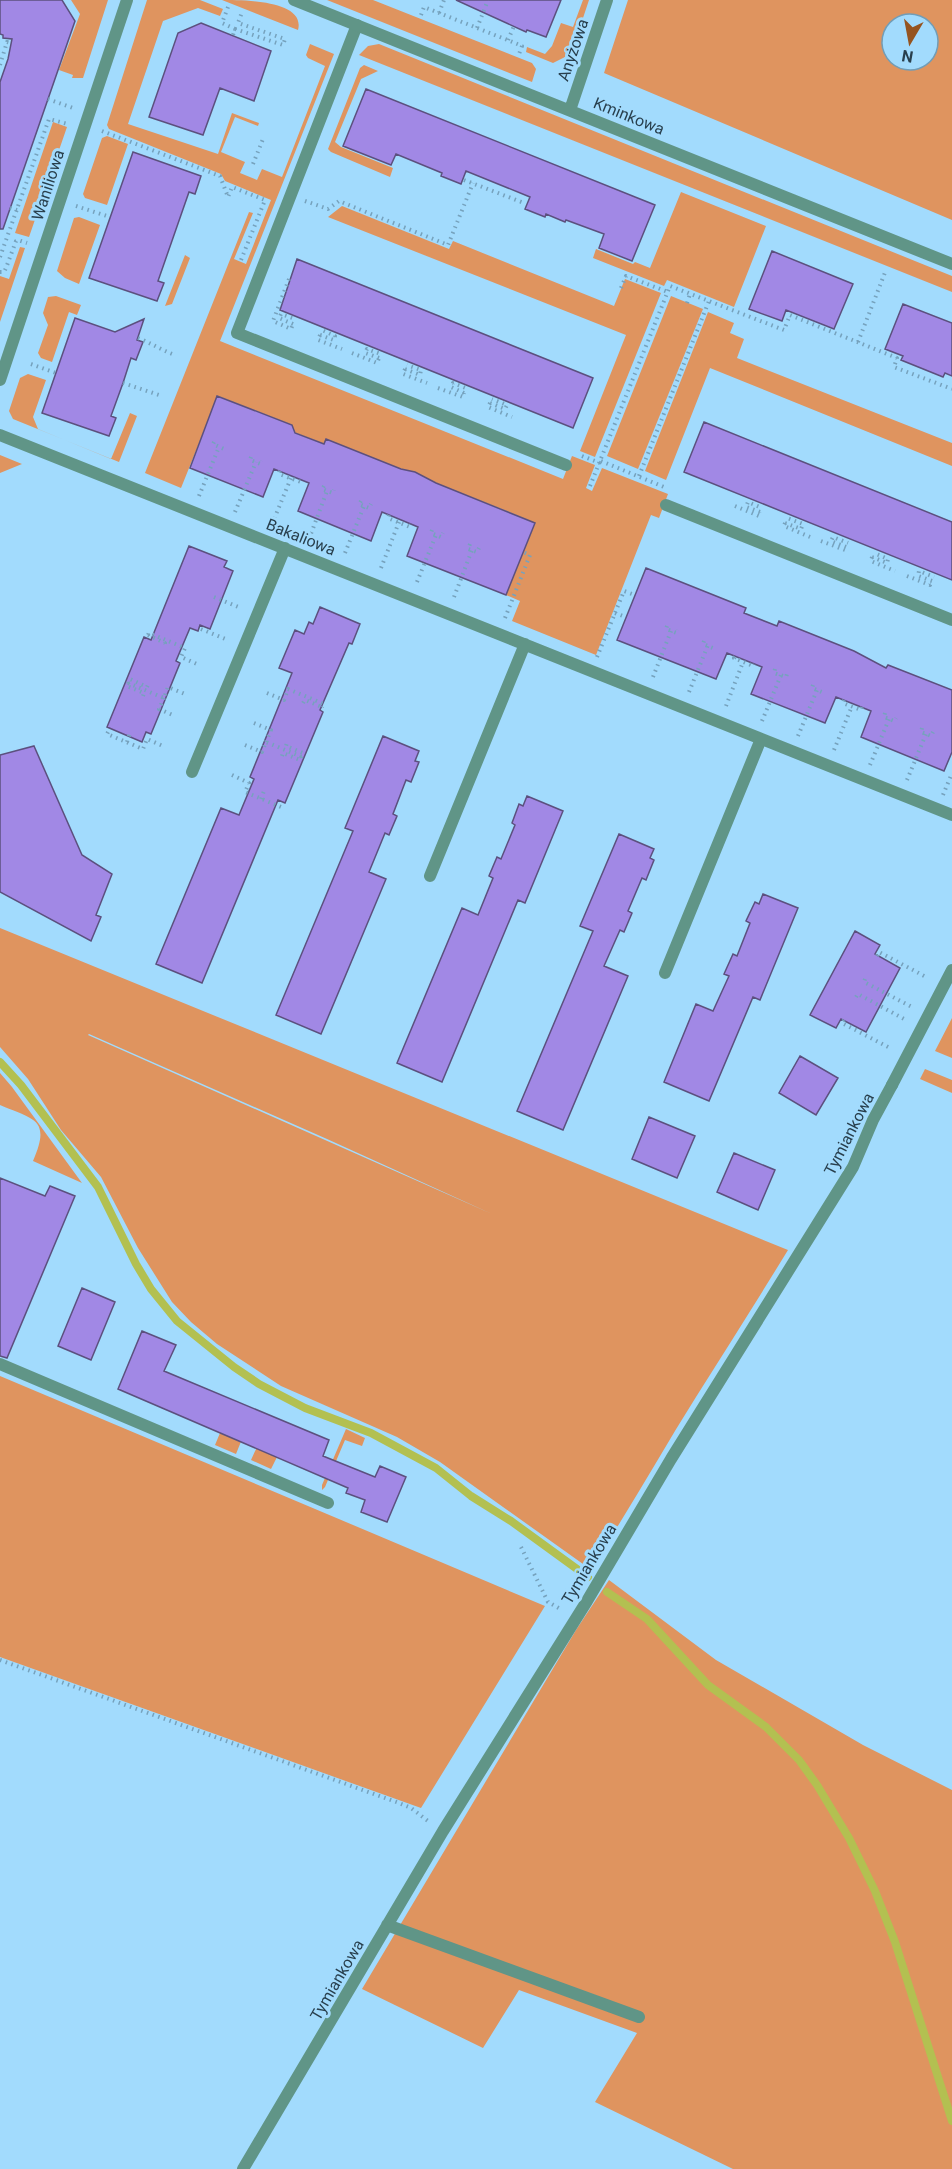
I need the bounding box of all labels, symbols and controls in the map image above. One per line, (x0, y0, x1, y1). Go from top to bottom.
north arrow (880, 12, 940, 72)
street label: Anyżowa (554, 16, 592, 84)
text: N (900, 46, 915, 67)
street label: Kminkowa (591, 93, 667, 139)
street label: Waniliowa (28, 147, 68, 223)
street label: Bakaliowa (264, 514, 338, 560)
street label: Tymiankowa (820, 1090, 878, 1178)
street label: Tymiankowa (558, 1521, 620, 1607)
street label: Tymiankowa (306, 1936, 368, 2024)

